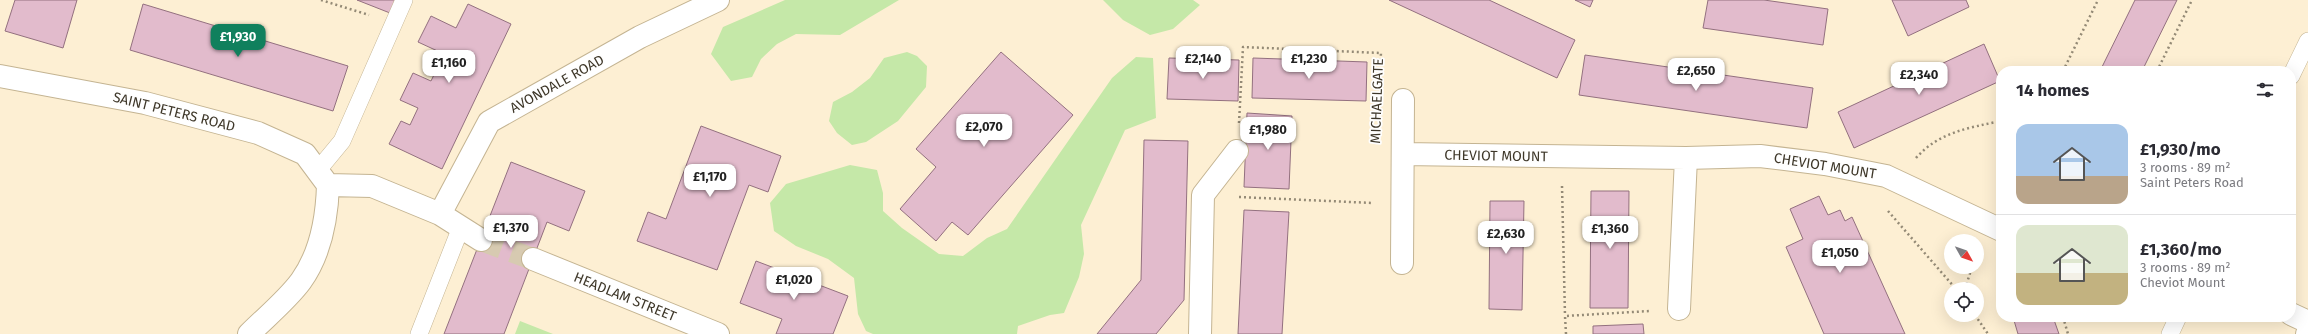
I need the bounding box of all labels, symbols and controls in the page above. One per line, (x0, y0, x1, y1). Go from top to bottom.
pin: £1,930 (205, 24, 271, 58)
text: £1,930 (220, 29, 256, 44)
pin: £2,140 (1170, 46, 1236, 80)
pin: £1,230 (1276, 46, 1342, 80)
pin: £1,160 (416, 50, 482, 84)
street label: AVONDALE ROAD (507, 51, 607, 117)
text: £2,140 (1185, 51, 1221, 66)
text: £1,230 (1291, 51, 1327, 66)
text: £1,160 (431, 55, 467, 70)
street label: MICHAELGATE (1367, 58, 1387, 144)
pin: £2,650 (1663, 58, 1729, 92)
pin: £2,340 (1886, 62, 1952, 96)
text: £2,650 (1677, 63, 1715, 78)
text: £2,340 (1900, 67, 1938, 82)
icon: filters (2254, 79, 2276, 101)
text: 14 homes (2016, 80, 2089, 101)
street label: SAINT PETERS ROAD (111, 89, 237, 135)
pin: £2,070 (951, 114, 1017, 148)
pin: £1,980 (1235, 117, 1301, 151)
text: £2,070 (965, 119, 1003, 134)
text: £1,980 (1249, 122, 1287, 137)
text: £1,930/mo (2140, 139, 2221, 160)
icon: home (2048, 140, 2096, 188)
street label: CHEVIOT MOUNT (1444, 147, 1549, 165)
street label: CHEVIOT MOUNT (1773, 150, 1878, 183)
text: 3 rooms · 89 m² (2140, 160, 2230, 175)
pin: £1,170 (677, 164, 743, 198)
text: £1,170 (693, 169, 727, 184)
text: Saint Peters Road (2140, 175, 2244, 190)
pin: £1,370 (478, 215, 544, 249)
pin: £1,360 (1577, 216, 1643, 250)
text: £1,370 (493, 220, 529, 235)
pin: £2,630 (1473, 221, 1539, 255)
text: £1,360 (1591, 221, 1629, 236)
text: £2,630 (1487, 226, 1525, 241)
north arrow (1944, 234, 1984, 274)
map controls (1944, 234, 1984, 322)
text: £1,360/mo (2140, 239, 2222, 260)
pin: £1,050 (1807, 240, 1873, 274)
icon: home (2048, 241, 2096, 289)
text: £1,050 (1821, 245, 1859, 260)
text: 3 rooms · 89 m² (2140, 260, 2230, 275)
pin: £1,020 (761, 267, 827, 301)
street label: HEADLAM STREET (571, 269, 679, 326)
text: £1,020 (775, 272, 813, 287)
text: Cheviot Mount (2140, 275, 2225, 290)
button: locate (1944, 282, 1984, 322)

